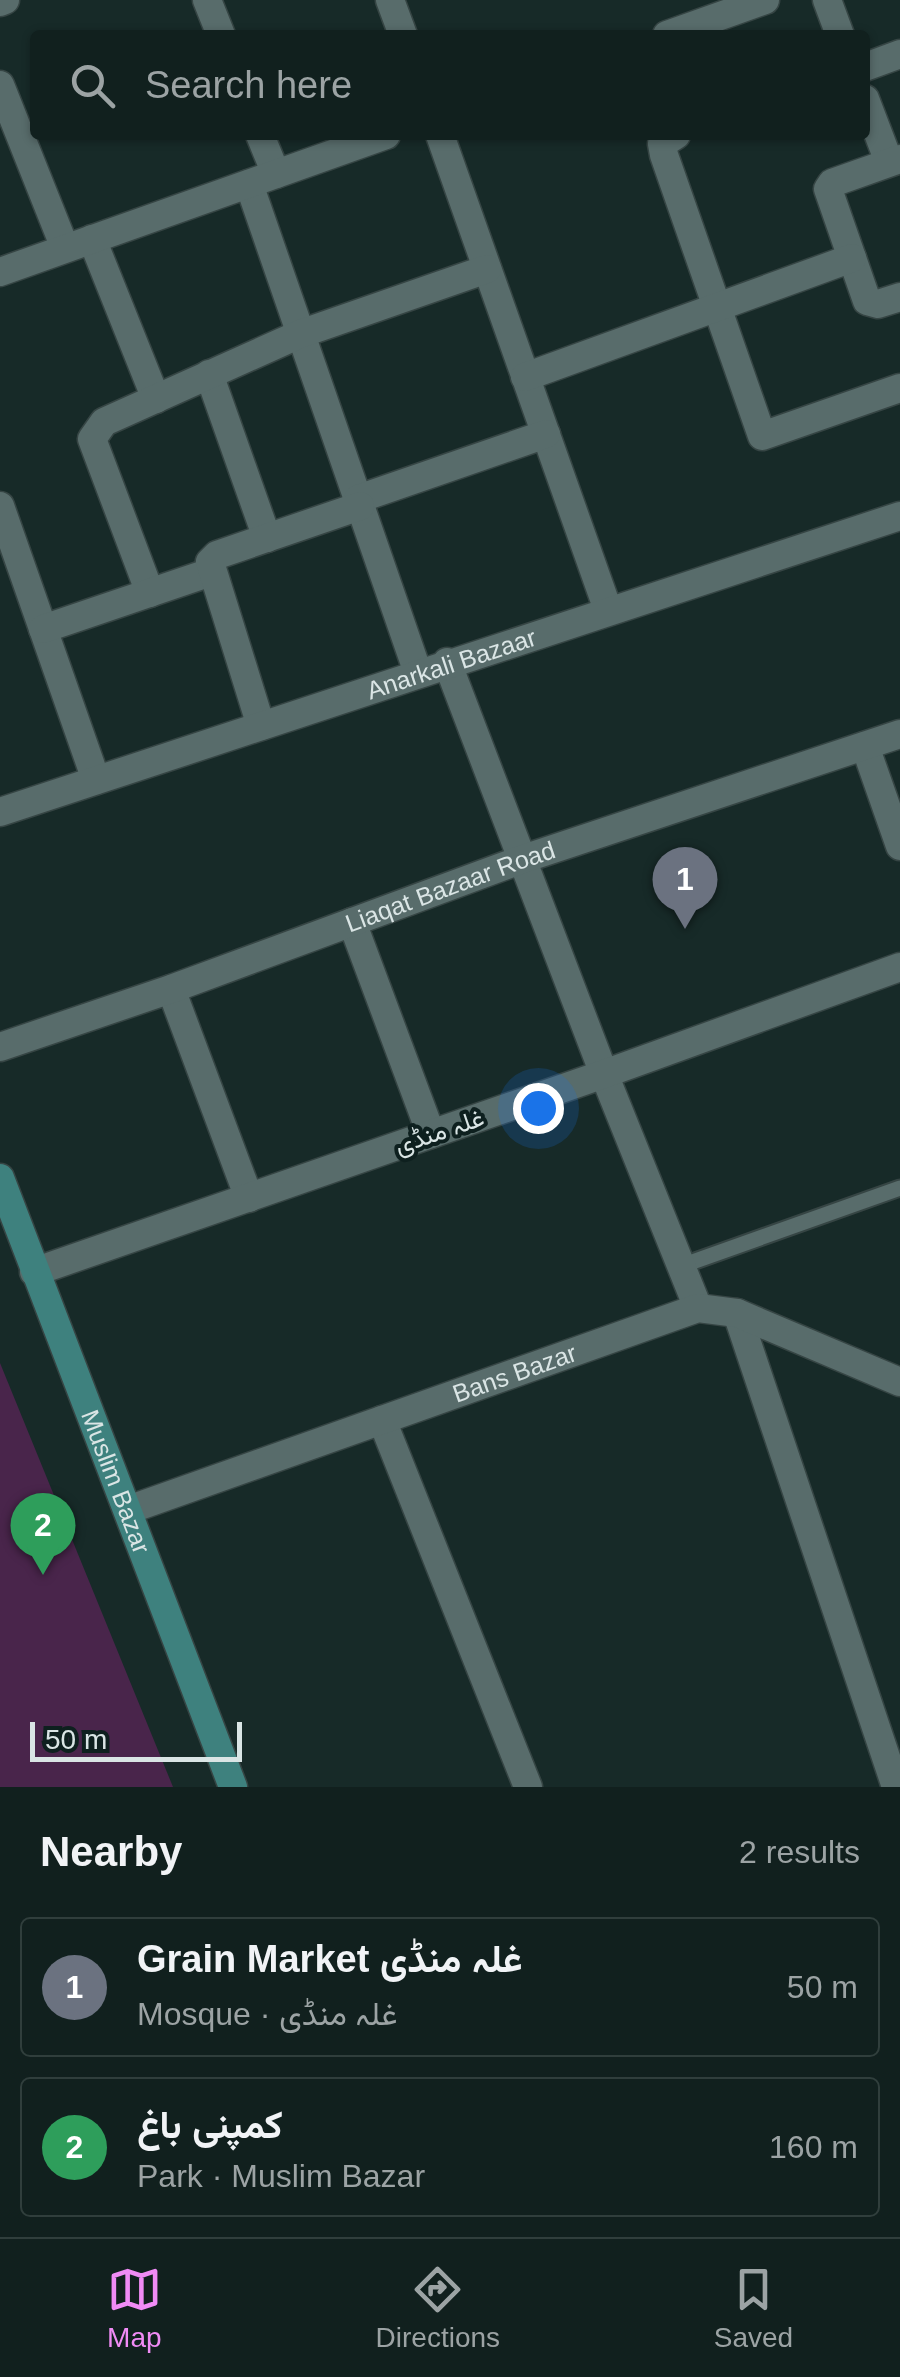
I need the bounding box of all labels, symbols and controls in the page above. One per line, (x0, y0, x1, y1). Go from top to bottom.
search box (30, 30, 870, 140)
icon: search (65, 58, 120, 113)
text: Search here (145, 64, 352, 106)
street label: Anarkali Bazaar (363, 623, 539, 704)
street label: Liaqat Bazaar Road (341, 835, 558, 937)
pin: 1 (652, 846, 718, 929)
your location (513, 1083, 564, 1134)
street label: غلہ منڈی (391, 1103, 488, 1161)
street label: Bans Bazar (449, 1338, 580, 1408)
street label: Muslim Bazar (76, 1406, 156, 1557)
pin: 2 (10, 1492, 76, 1575)
scale bar (30, 1717, 242, 1762)
text: 50 m (45, 1724, 107, 1755)
text: Nearby (40, 1828, 182, 1875)
text: 2 results (739, 1834, 860, 1870)
text: Grain Market غلہ منڈی (137, 1938, 522, 1980)
text: 1 (66, 1969, 83, 2005)
text: 50 m (787, 1969, 858, 2005)
text: Mosque · غلہ منڈی (137, 1996, 397, 2032)
text: کمپنی باغ (137, 2104, 283, 2146)
text: 2 (66, 2129, 83, 2165)
text: 160 m (769, 2129, 858, 2165)
text: Park · Muslim Bazar (137, 2158, 425, 2194)
tab: Map (107, 2262, 162, 2354)
tab: Directions (376, 2262, 500, 2354)
tab: Saved (714, 2262, 793, 2354)

